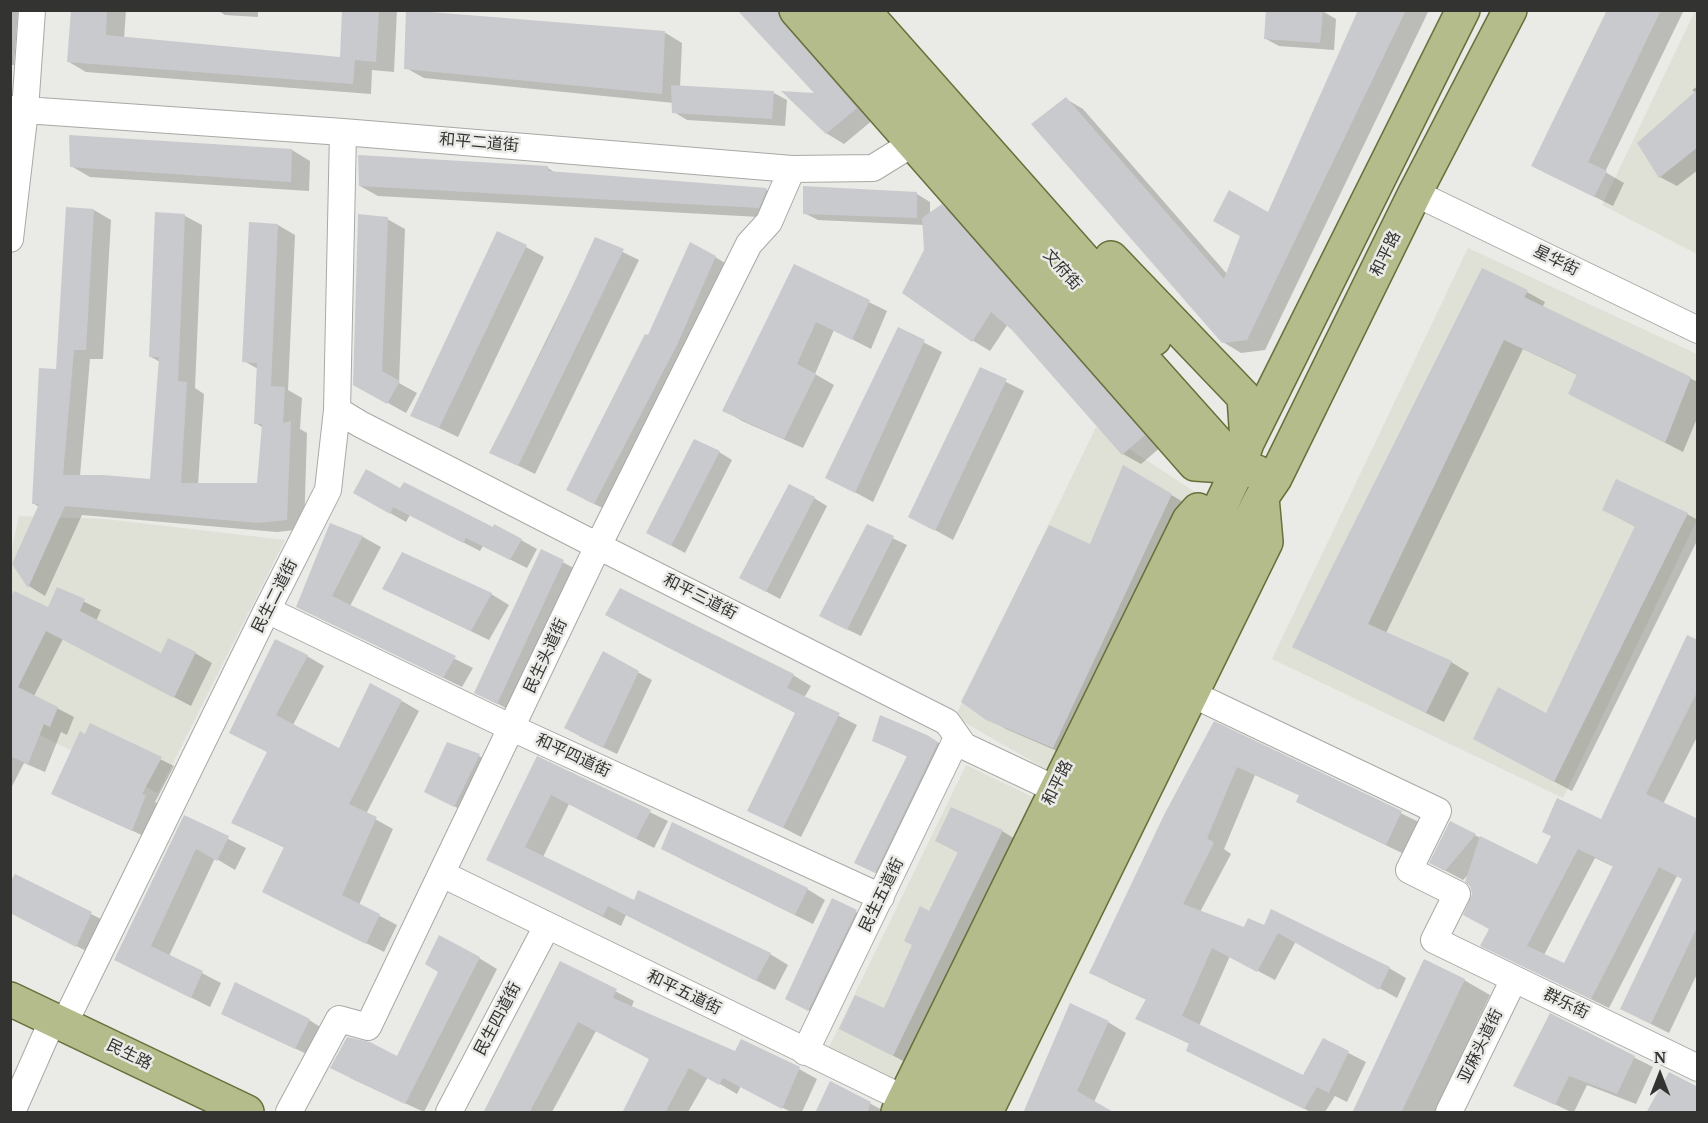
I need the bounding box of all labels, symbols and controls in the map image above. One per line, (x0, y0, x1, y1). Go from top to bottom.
street label: 和平二道街 (438, 130, 520, 156)
street label: 和平路 (1367, 228, 1405, 280)
street label: 星华街 (1530, 242, 1582, 280)
street label: 文府街 (1039, 246, 1085, 294)
street label: 民生二道街 (248, 556, 302, 636)
street label: 和平三道街 (660, 570, 740, 624)
street label: 民生头道街 (520, 616, 572, 696)
street label: 和平四道街 (533, 730, 613, 782)
street label: 和平路 (1039, 757, 1077, 809)
street label: 民生五道街 (856, 855, 908, 935)
street label: 和平五道街 (644, 967, 724, 1019)
street label: 民生四道街 (471, 979, 525, 1059)
street label: 群乐街 (1540, 985, 1592, 1023)
street label: 亚麻头道街 (1455, 1006, 1507, 1086)
street label: 民生路 (103, 1036, 155, 1074)
north arrow (1630, 1045, 1690, 1105)
text: N (1654, 1046, 1666, 1068)

